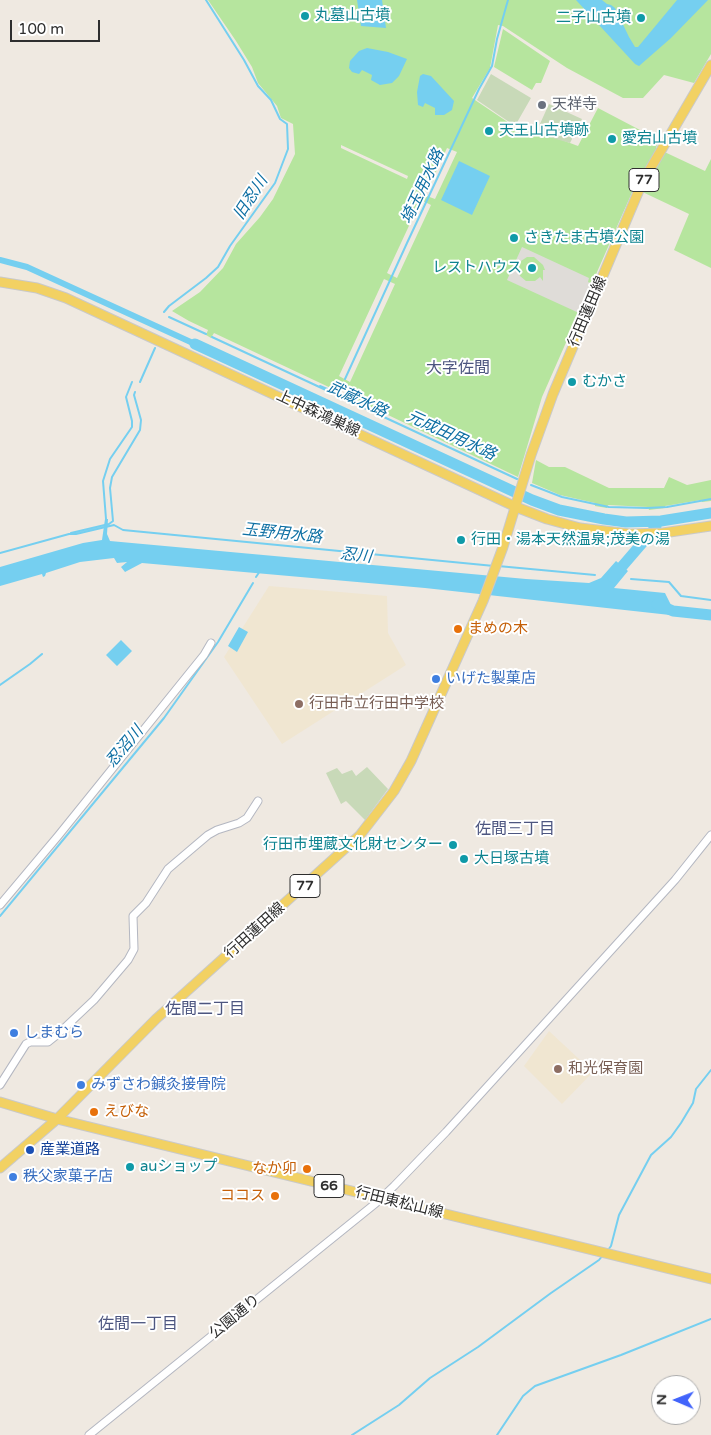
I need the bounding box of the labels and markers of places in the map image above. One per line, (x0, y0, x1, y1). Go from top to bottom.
place label: 丸墓山古墳 (315, 7, 390, 25)
place label: 二子山古墳 (556, 9, 631, 27)
marker: 丸墓山古墳 (299, 10, 311, 22)
marker: 二子山古墳 (635, 12, 647, 24)
place label: 天祥寺 (552, 96, 597, 114)
marker: 天祥寺 (536, 99, 548, 111)
place label: 天王山古墳跡 (499, 122, 589, 140)
marker: 天王山古墳跡 (483, 125, 495, 137)
place label: 愛宕山古墳 (622, 130, 697, 148)
marker: 愛宕山古墳 (606, 133, 618, 145)
place label: さきたま古墳公園 (524, 229, 644, 247)
marker: さきたま古墳公園 (508, 232, 520, 244)
place label: レストハウス (432, 259, 522, 277)
marker: レストハウス (526, 262, 538, 274)
place label: むかさ (582, 373, 627, 391)
marker: むかさ (566, 376, 578, 388)
place label: 行田・湯本天然温泉;茂美の湯 (471, 531, 670, 549)
marker: 行田・湯本天然温泉;茂美の湯 (455, 534, 467, 546)
place label: まめの木 (468, 620, 528, 638)
marker: まめの木 (452, 623, 464, 635)
place label: いげた製菓店 (446, 670, 536, 688)
marker: いげた製菓店 (430, 673, 442, 685)
place label: 行田市立行田中学校 (309, 695, 444, 713)
marker: 行田市立行田中学校 (293, 698, 305, 710)
place label: 行田市埋蔵文化財センター (263, 836, 443, 854)
marker: 行田市埋蔵文化財センター (447, 839, 459, 851)
place label: 大日塚古墳 (474, 850, 549, 868)
marker: 大日塚古墳 (458, 853, 470, 865)
place label: しまむら (24, 1024, 84, 1042)
marker: しまむら (8, 1027, 20, 1039)
place label: 和光保育園 (568, 1060, 643, 1078)
marker: 和光保育園 (552, 1063, 564, 1075)
place label: みずさわ鍼灸接骨院 (91, 1076, 226, 1094)
marker: みずさわ鍼灸接骨院 (75, 1079, 87, 1091)
place label: えびな (104, 1103, 149, 1121)
marker: えびな (88, 1106, 100, 1118)
place label: 産業道路 (40, 1141, 100, 1159)
marker: 産業道路 (24, 1144, 36, 1156)
place label: auショップ (140, 1158, 218, 1176)
place label: なか卯 (252, 1160, 297, 1178)
marker: auショップ (124, 1161, 136, 1173)
marker: なか卯 (301, 1163, 313, 1175)
place label: 秩父家菓子店 (23, 1168, 113, 1186)
marker: 秩父家菓子店 (7, 1171, 19, 1183)
place label: ココス (220, 1187, 265, 1205)
marker: ココス (269, 1190, 281, 1202)

